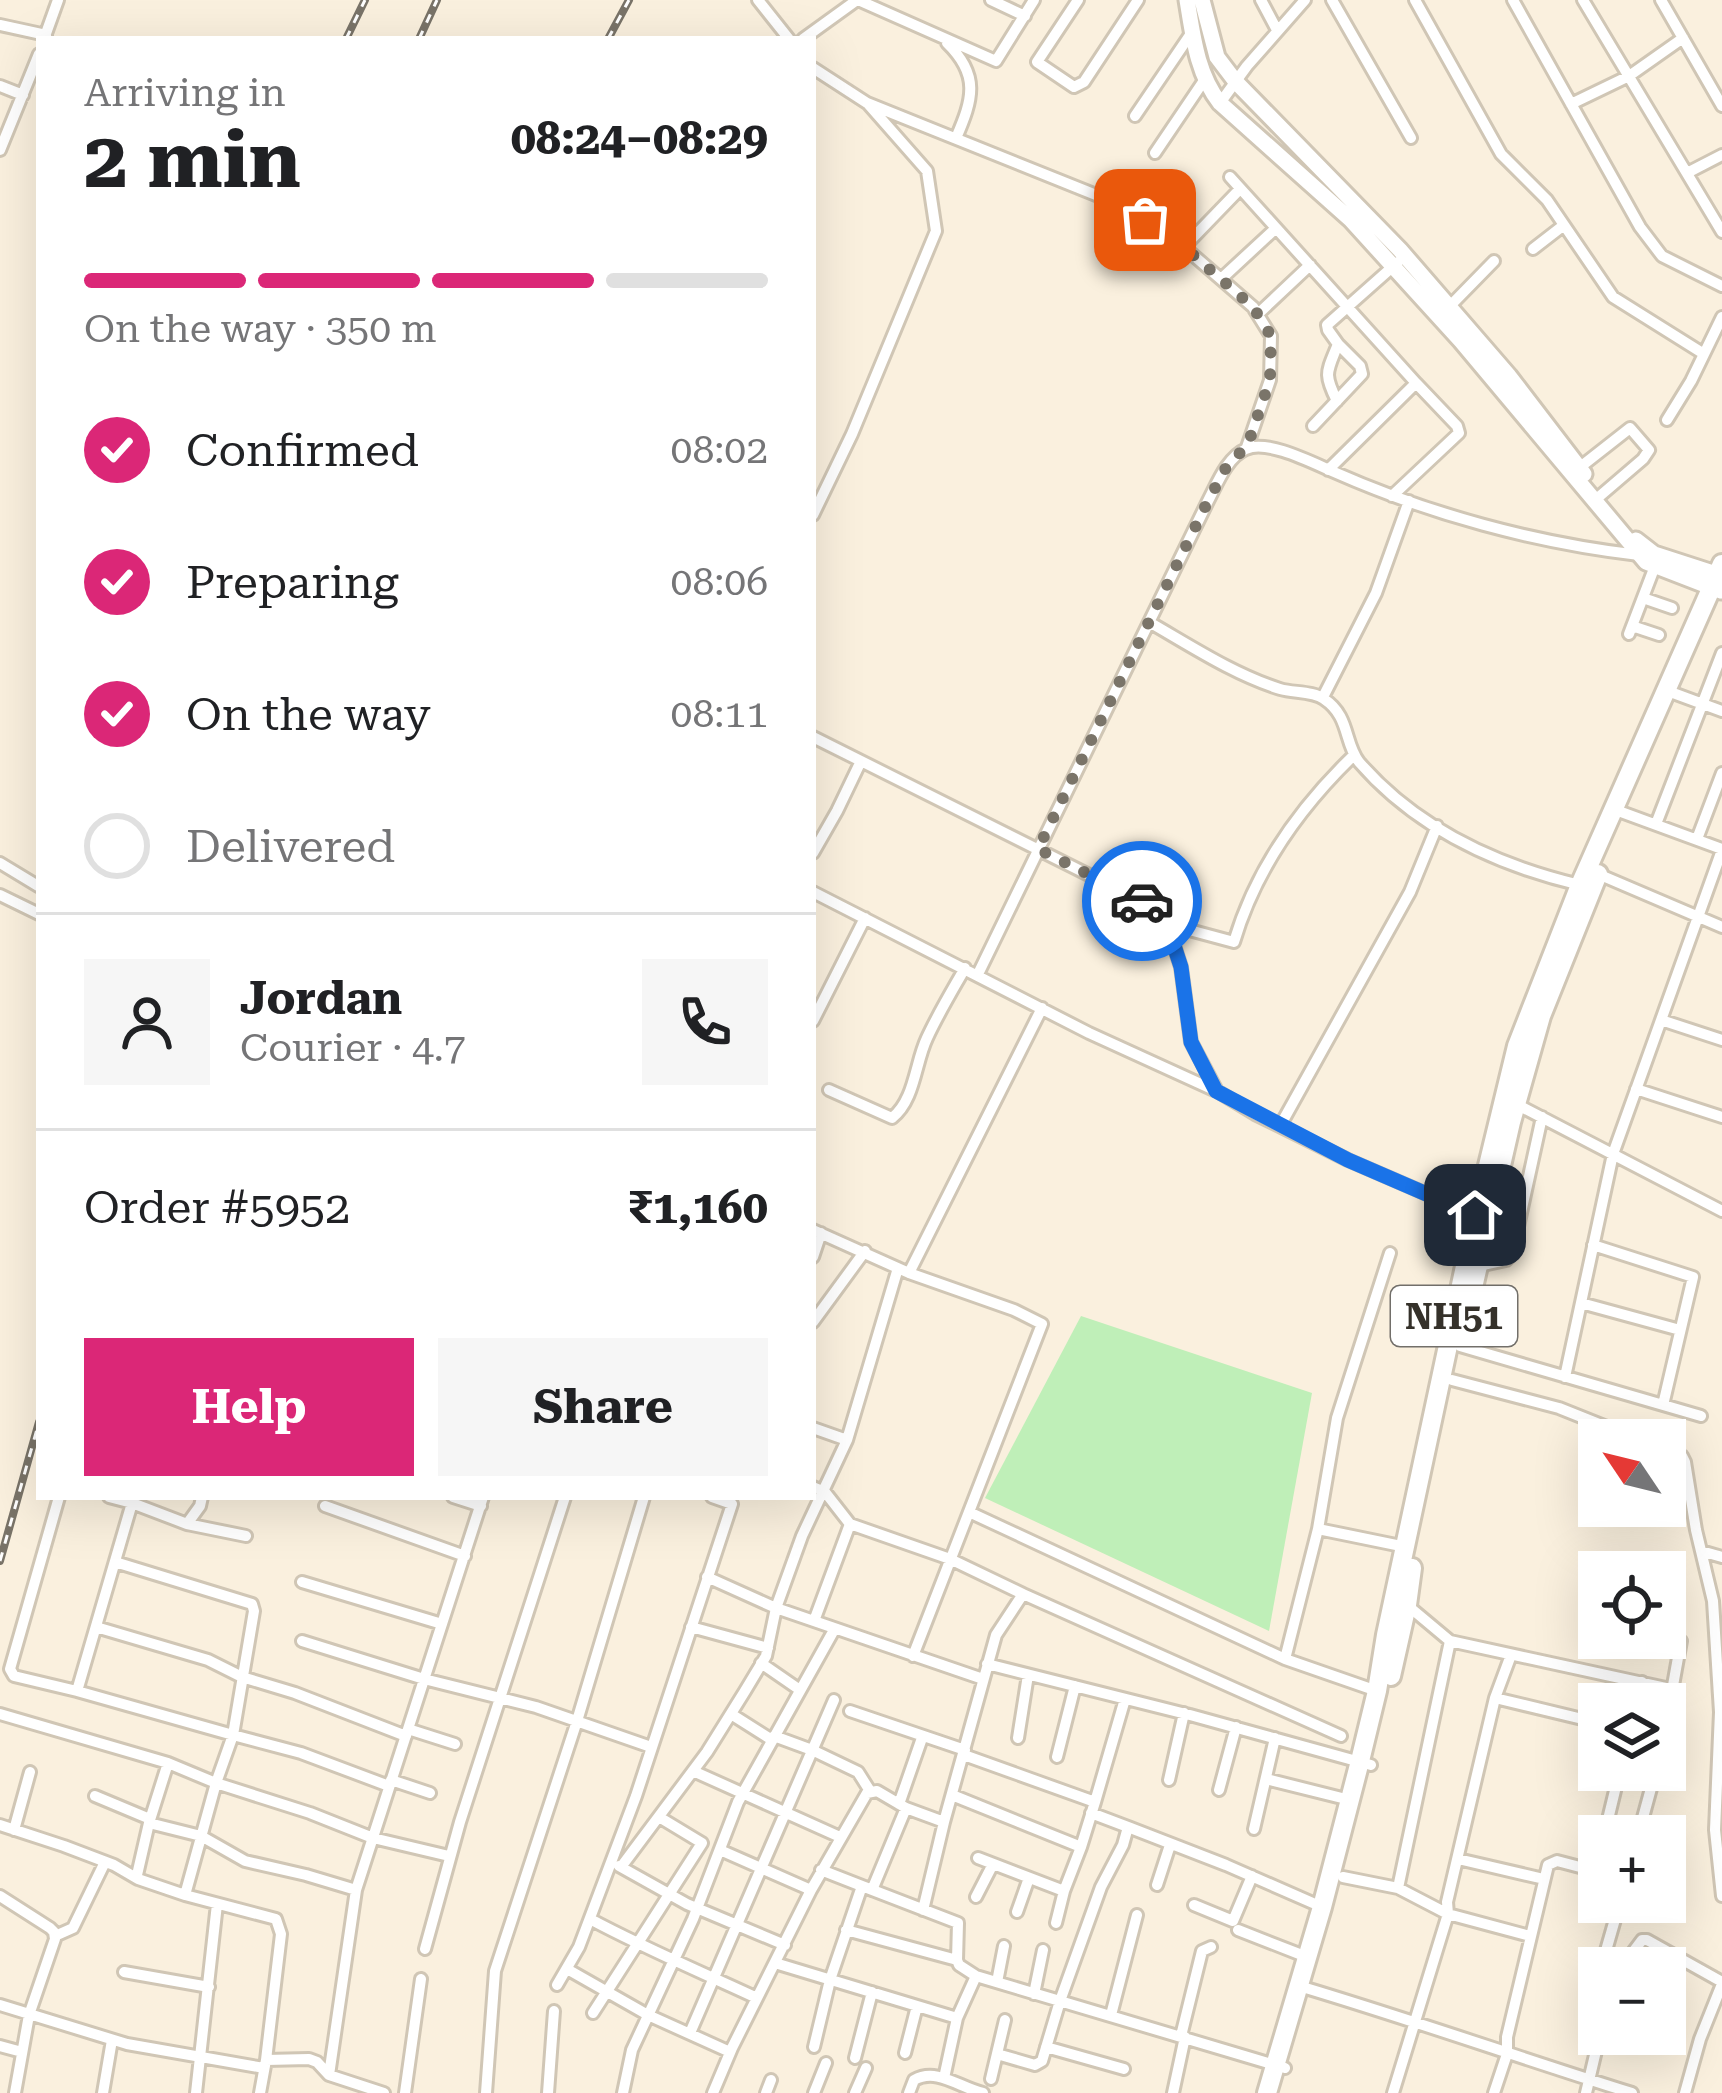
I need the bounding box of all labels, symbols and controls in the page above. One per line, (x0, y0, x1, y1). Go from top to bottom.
text: Arriving in (84, 70, 286, 116)
text: 08:24–08:29 (511, 112, 768, 165)
text: 2 min (84, 115, 301, 206)
pin (1094, 169, 1196, 271)
icon: bag (1112, 187, 1178, 253)
text: On the way · 350 m (84, 306, 436, 352)
icon: check (84, 417, 150, 483)
text: Confirmed (186, 424, 419, 477)
text: 08:02 (671, 427, 768, 473)
icon: check (84, 549, 150, 615)
text: Preparing (186, 556, 399, 609)
text: 08:06 (671, 559, 768, 605)
icon: check (84, 681, 150, 747)
text: On the way (186, 688, 431, 741)
text: 08:11 (671, 691, 768, 737)
text: Delivered (186, 820, 395, 873)
courier (1082, 841, 1202, 961)
icon: car (1109, 868, 1175, 934)
button: person (84, 959, 210, 1085)
button: phone (642, 959, 768, 1085)
text: Jordan (240, 972, 402, 1025)
text: Courier · 4.7 (240, 1025, 466, 1071)
pin (1424, 1164, 1526, 1266)
text: Order #5952 (84, 1181, 350, 1234)
text: ₹1,160 (627, 1181, 768, 1234)
icon: home (1442, 1182, 1508, 1248)
road number: NH51 (1391, 1286, 1517, 1346)
button: Help (84, 1338, 414, 1476)
button: Share (438, 1338, 768, 1476)
north arrow (1578, 1419, 1686, 1527)
map controls (1578, 1419, 1686, 2055)
button: locate (1578, 1551, 1686, 1659)
button: layers (1578, 1683, 1686, 1791)
button: + (1578, 1815, 1686, 1923)
button: − (1578, 1947, 1686, 2055)

